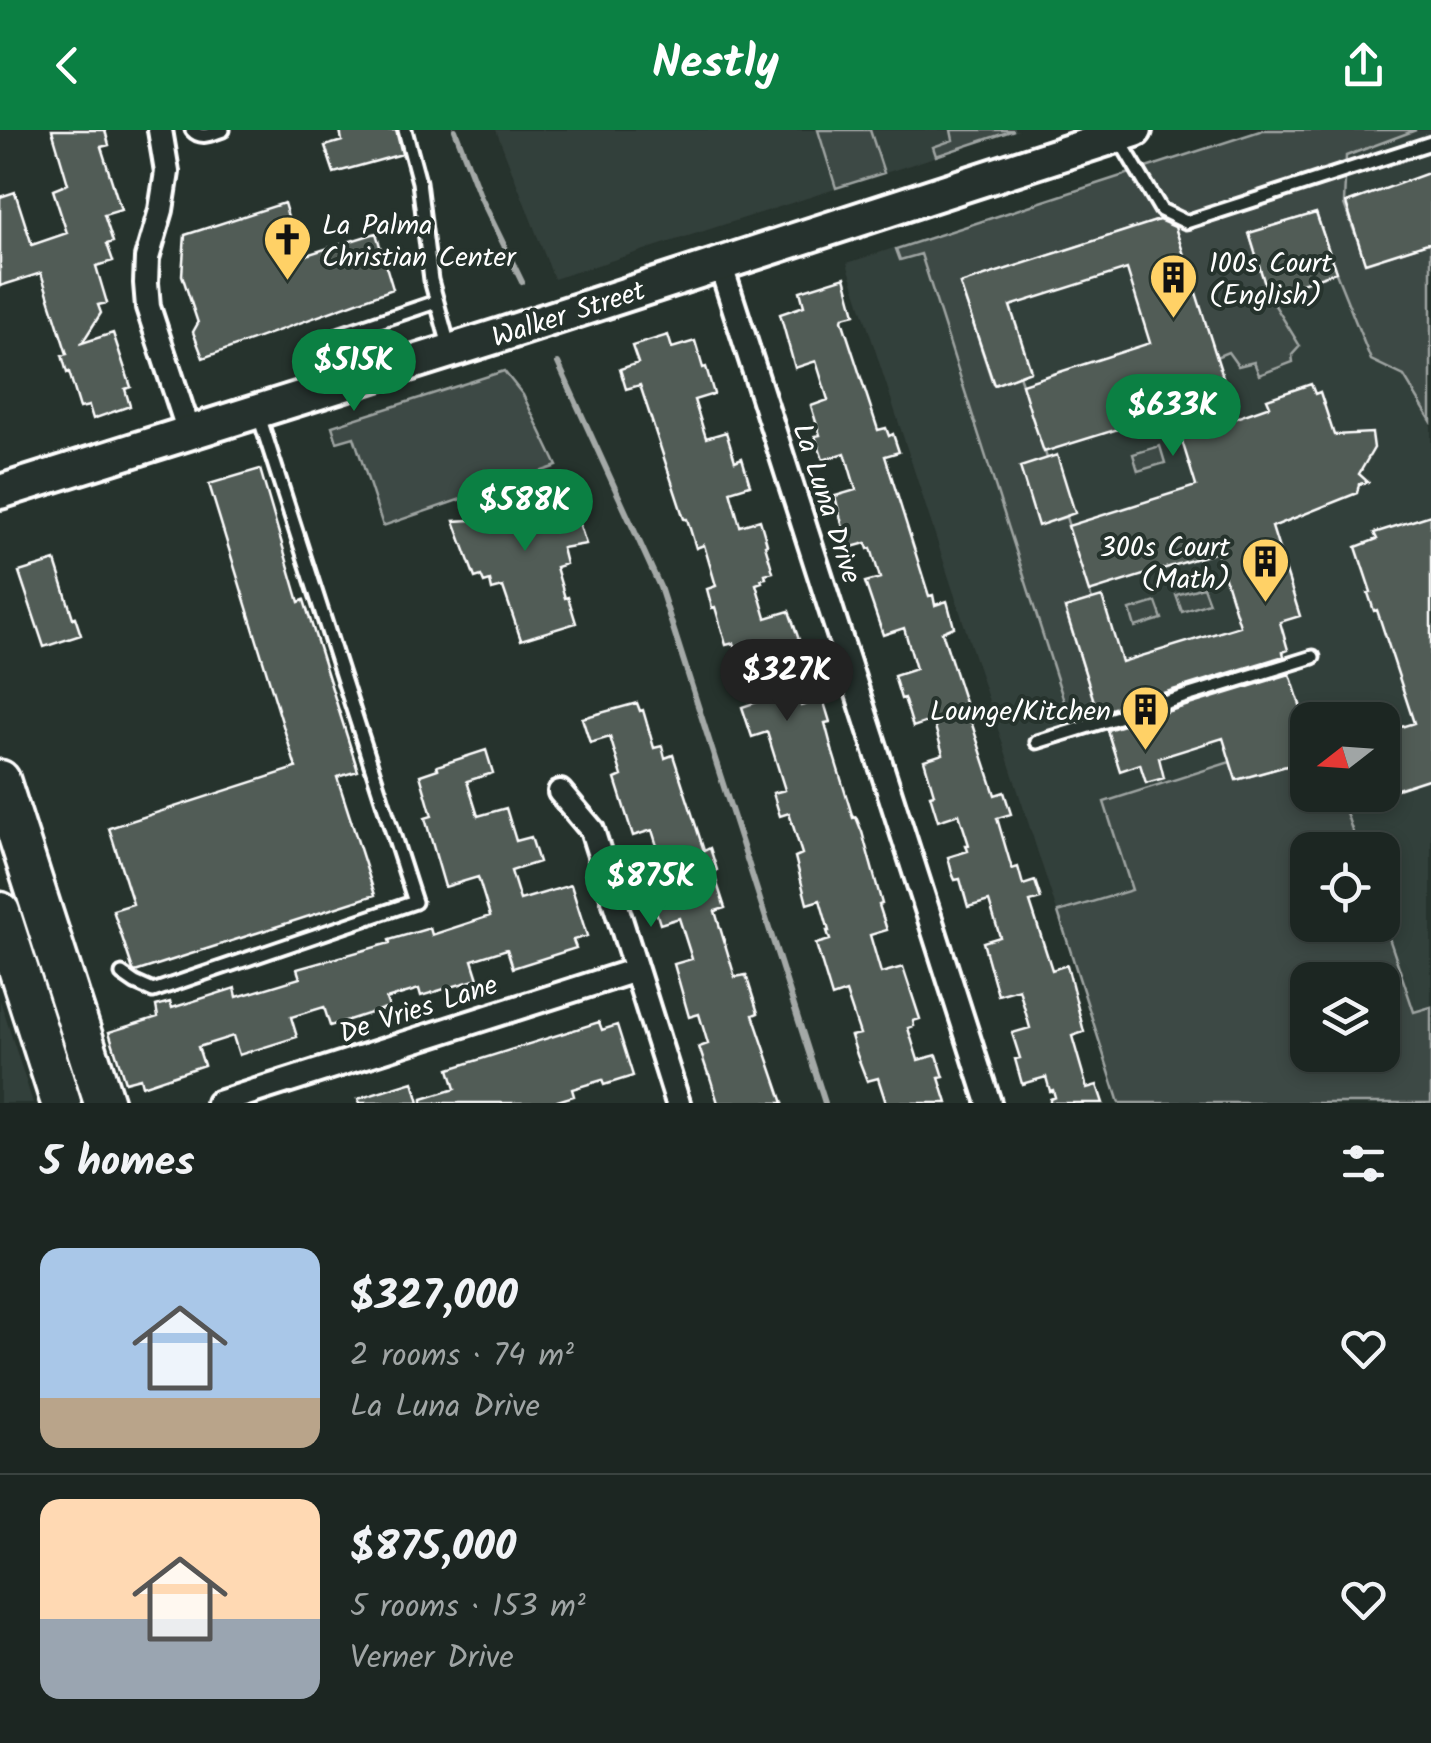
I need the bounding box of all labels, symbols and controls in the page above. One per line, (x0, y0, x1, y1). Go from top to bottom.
text: Nestly (652, 29, 779, 101)
icon: back (40, 38, 95, 93)
icon: share (1336, 38, 1391, 93)
place label: La Palma Christian Center (322, 204, 517, 281)
church icon: La Palma Christian Center (261, 214, 313, 282)
place label: 100s Court (English) (1209, 242, 1333, 319)
building icon: 100s Court (English) (1148, 252, 1200, 320)
street label: Walker Street (486, 269, 653, 361)
pin: $515K (284, 329, 424, 414)
text: $515K (314, 336, 394, 387)
pin: $633K (1103, 374, 1243, 459)
text: $633K (1128, 381, 1218, 432)
street label: La Luna Drive (779, 418, 873, 590)
pin: $588K (455, 469, 595, 554)
text: $588K (479, 476, 571, 527)
place label: 300s Court (Math) (1100, 526, 1231, 603)
building icon: 300s Court (Math) (1239, 536, 1291, 604)
pin: $327K (717, 639, 857, 724)
text: $327K (742, 646, 832, 697)
building icon: Lounge/Kitchen (1120, 684, 1172, 752)
place label: Lounge/Kitchen (930, 690, 1111, 735)
north arrow (1290, 702, 1400, 812)
map controls (1290, 702, 1400, 1072)
button: locate (1290, 832, 1400, 942)
pin: $875K (581, 845, 721, 930)
text: $875K (607, 852, 695, 903)
button: layers (1290, 962, 1400, 1072)
street label: De Vries Lane (334, 963, 504, 1057)
text: 5 homes (40, 1130, 195, 1197)
icon: filters (1336, 1136, 1391, 1191)
text: $327,000 (350, 1264, 518, 1331)
icon: home (120, 1288, 240, 1408)
icon: heart (1336, 1321, 1391, 1376)
text: 2 rooms · 74 m² (350, 1331, 574, 1382)
text: La Luna Drive (350, 1382, 540, 1433)
text: $875,000 (350, 1515, 516, 1582)
icon: home (120, 1539, 240, 1659)
icon: heart (1336, 1572, 1391, 1627)
text: 5 rooms · 153 m² (350, 1582, 586, 1633)
text: Verner Drive (350, 1633, 514, 1684)

